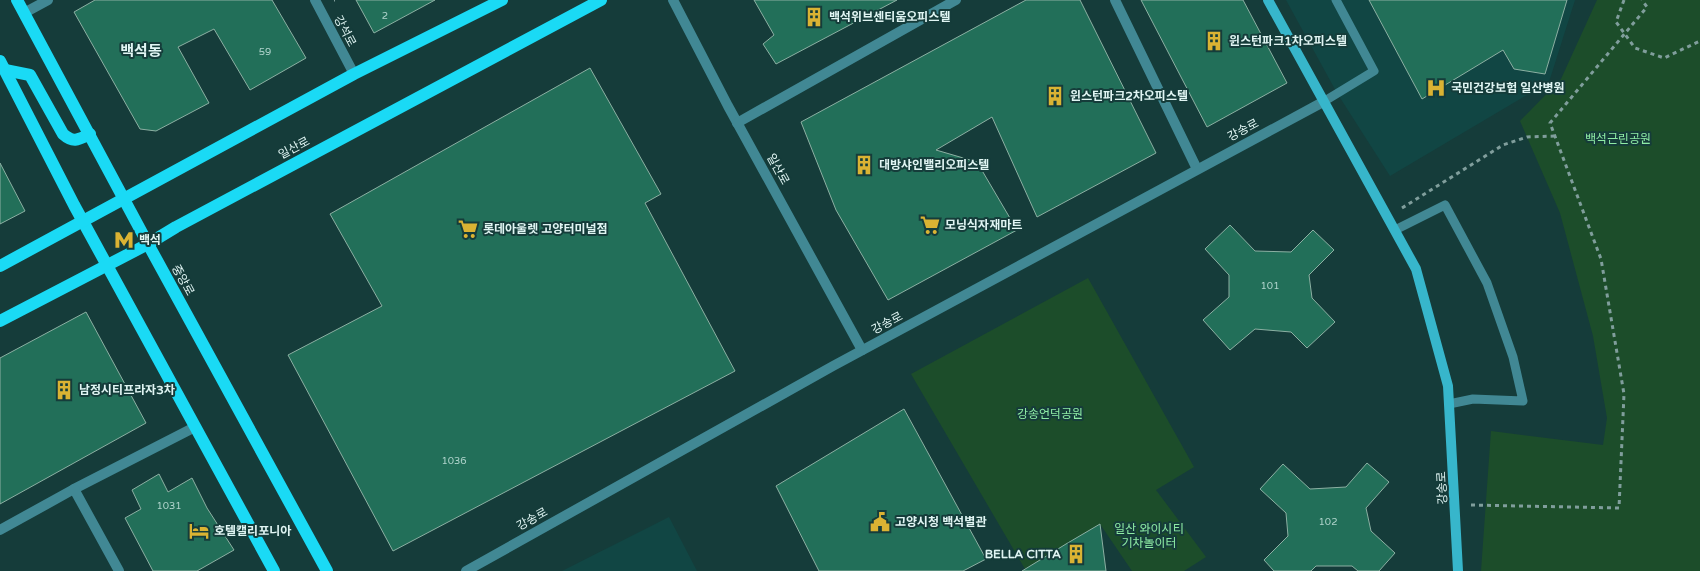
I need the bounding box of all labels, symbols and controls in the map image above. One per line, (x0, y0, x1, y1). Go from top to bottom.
building icon: 백석위브센티움오피스텔 (803, 6, 825, 28)
house number: 2 (382, 10, 388, 22)
place label: 백석위브센티움오피스텔 (829, 10, 950, 24)
street label: 강석로 (331, 13, 359, 49)
building icon: 윈스턴파크1차오피스텔 (1203, 30, 1225, 52)
place label: 윈스턴파크1차오피스텔 (1229, 34, 1347, 48)
district label: 백석동 (120, 42, 162, 60)
house number: 59 (259, 46, 271, 58)
hospital icon: 국민건강보험 일산병원 (1425, 77, 1447, 99)
place label: 국민건강보험 일산병원 (1451, 81, 1565, 95)
building icon: 윈스턴파크2차오피스텔 (1044, 85, 1066, 107)
place label: 윈스턴파크2차오피스텔 (1070, 89, 1188, 103)
street label: 강송로 (1225, 116, 1261, 144)
park label: 백석근린공원 (1585, 132, 1651, 146)
street label: 일산로 (276, 134, 312, 162)
street label: 일산로 (764, 151, 792, 187)
building icon: 대방샤인밸리오피스텔 (853, 154, 875, 176)
place label: 대방샤인밸리오피스텔 (879, 158, 989, 172)
supermarket icon: 모닝식자재마트 (919, 214, 941, 236)
supermarket icon: 롯데아울렛 고양터미널점 (457, 218, 479, 240)
place label: 모닝식자재마트 (945, 218, 1022, 232)
place label: 롯데아울렛 고양터미널점 (483, 222, 608, 236)
metro station icon: 백석 (113, 229, 135, 251)
place label: 백석 (139, 233, 161, 247)
street label: 중앙로 (169, 262, 197, 298)
house number: 101 (1261, 280, 1279, 292)
street label: 강송로 (869, 309, 905, 337)
building icon: 남정시티프라자3차 (53, 379, 75, 401)
place label: 남정시티프라자3차 (79, 383, 175, 397)
park label: 강송언덕공원 (1017, 407, 1083, 421)
house number: 1036 (441, 455, 467, 467)
street label: 강송로 (1434, 471, 1450, 505)
house number: 1031 (156, 500, 182, 512)
street label: 강송로 (514, 505, 550, 533)
public building icon: 고양시청 백석별관 (869, 511, 891, 533)
place label: 고양시청 백석별관 (895, 515, 986, 529)
house number: 102 (1319, 516, 1337, 528)
hotel icon: 호텔캘리포니아 (188, 520, 210, 542)
park label: 일산 와이시티 기차놀이터 (1114, 522, 1184, 550)
place label: 호텔캘리포니아 (214, 524, 291, 538)
building icon: BELLA CITTA (1065, 543, 1087, 565)
place label: BELLA CITTA (985, 547, 1061, 561)

